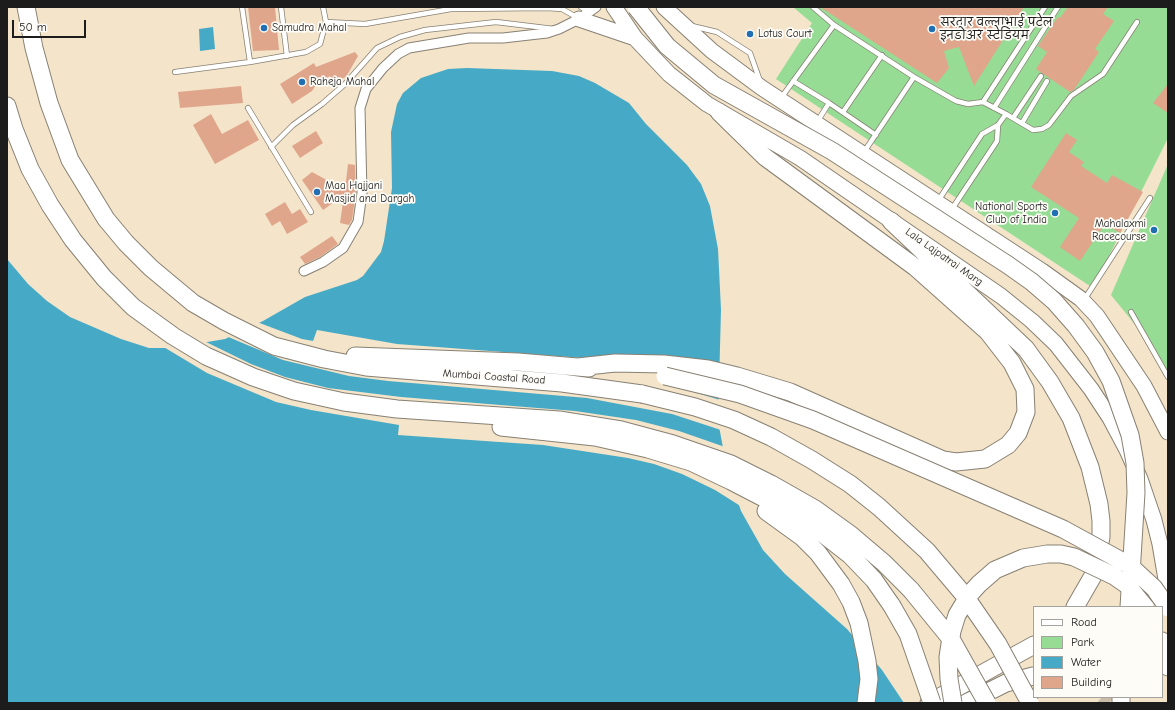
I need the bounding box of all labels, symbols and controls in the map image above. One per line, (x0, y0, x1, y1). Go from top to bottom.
scale bar (14, 12, 88, 38)
place label: सरदार वल्लाभाई पटेल इनडोअर स्टेडियम (940, 16, 1053, 42)
text: 50 m (19, 20, 47, 34)
place label: Samudra Mahal (272, 21, 347, 35)
marker: Samudra Mahal (259, 23, 269, 33)
marker: सरदार वल्लाभाई पटेल इनडोअर स्टेडियम (927, 24, 937, 34)
place label: Lotus Court (758, 27, 812, 41)
marker: Lotus Court (745, 29, 755, 39)
place label: Raheja Mahal (310, 75, 374, 89)
marker: Raheja Mahal (297, 77, 307, 87)
place label: Maa Hajjani Masjid and Dargah (325, 179, 414, 205)
marker: Maa Hajjani Masjid and Dargah (312, 187, 322, 197)
place label: National Sports Club of India (975, 200, 1047, 226)
marker: National Sports Club of India (1050, 208, 1060, 218)
place label: Mahalaxmi Racecourse (1092, 217, 1146, 243)
street label: Lala Lajpatrai Marg (903, 225, 985, 289)
marker: Mahalaxmi Racecourse (1149, 225, 1159, 235)
street label: Mumbai Coastal Road (442, 367, 546, 387)
legend (1033, 606, 1163, 698)
text: Road (1071, 615, 1097, 629)
text: Park (1071, 635, 1094, 649)
text: Water (1071, 655, 1101, 669)
text: Building (1071, 675, 1112, 689)

